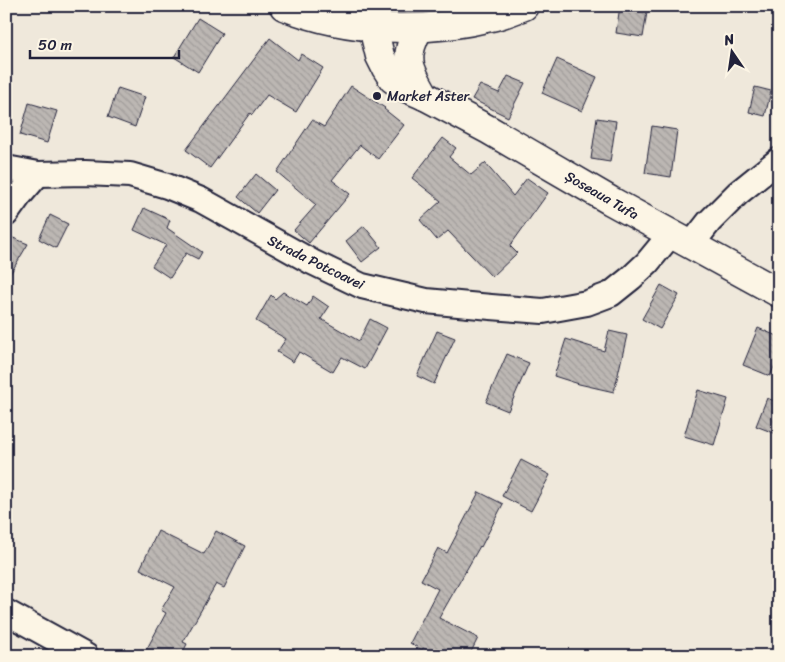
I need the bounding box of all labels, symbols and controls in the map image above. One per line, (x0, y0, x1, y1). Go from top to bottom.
text: N (721, 26, 737, 53)
scale bar (30, 28, 179, 60)
north arrow (708, 28, 758, 78)
text: 50 m (38, 32, 73, 58)
place label: Market Aster (387, 84, 471, 109)
marker: Market Aster (371, 90, 383, 102)
street label: Șoseaua Tufa (560, 164, 644, 227)
street label: Strada Potcoavei (263, 228, 370, 297)

